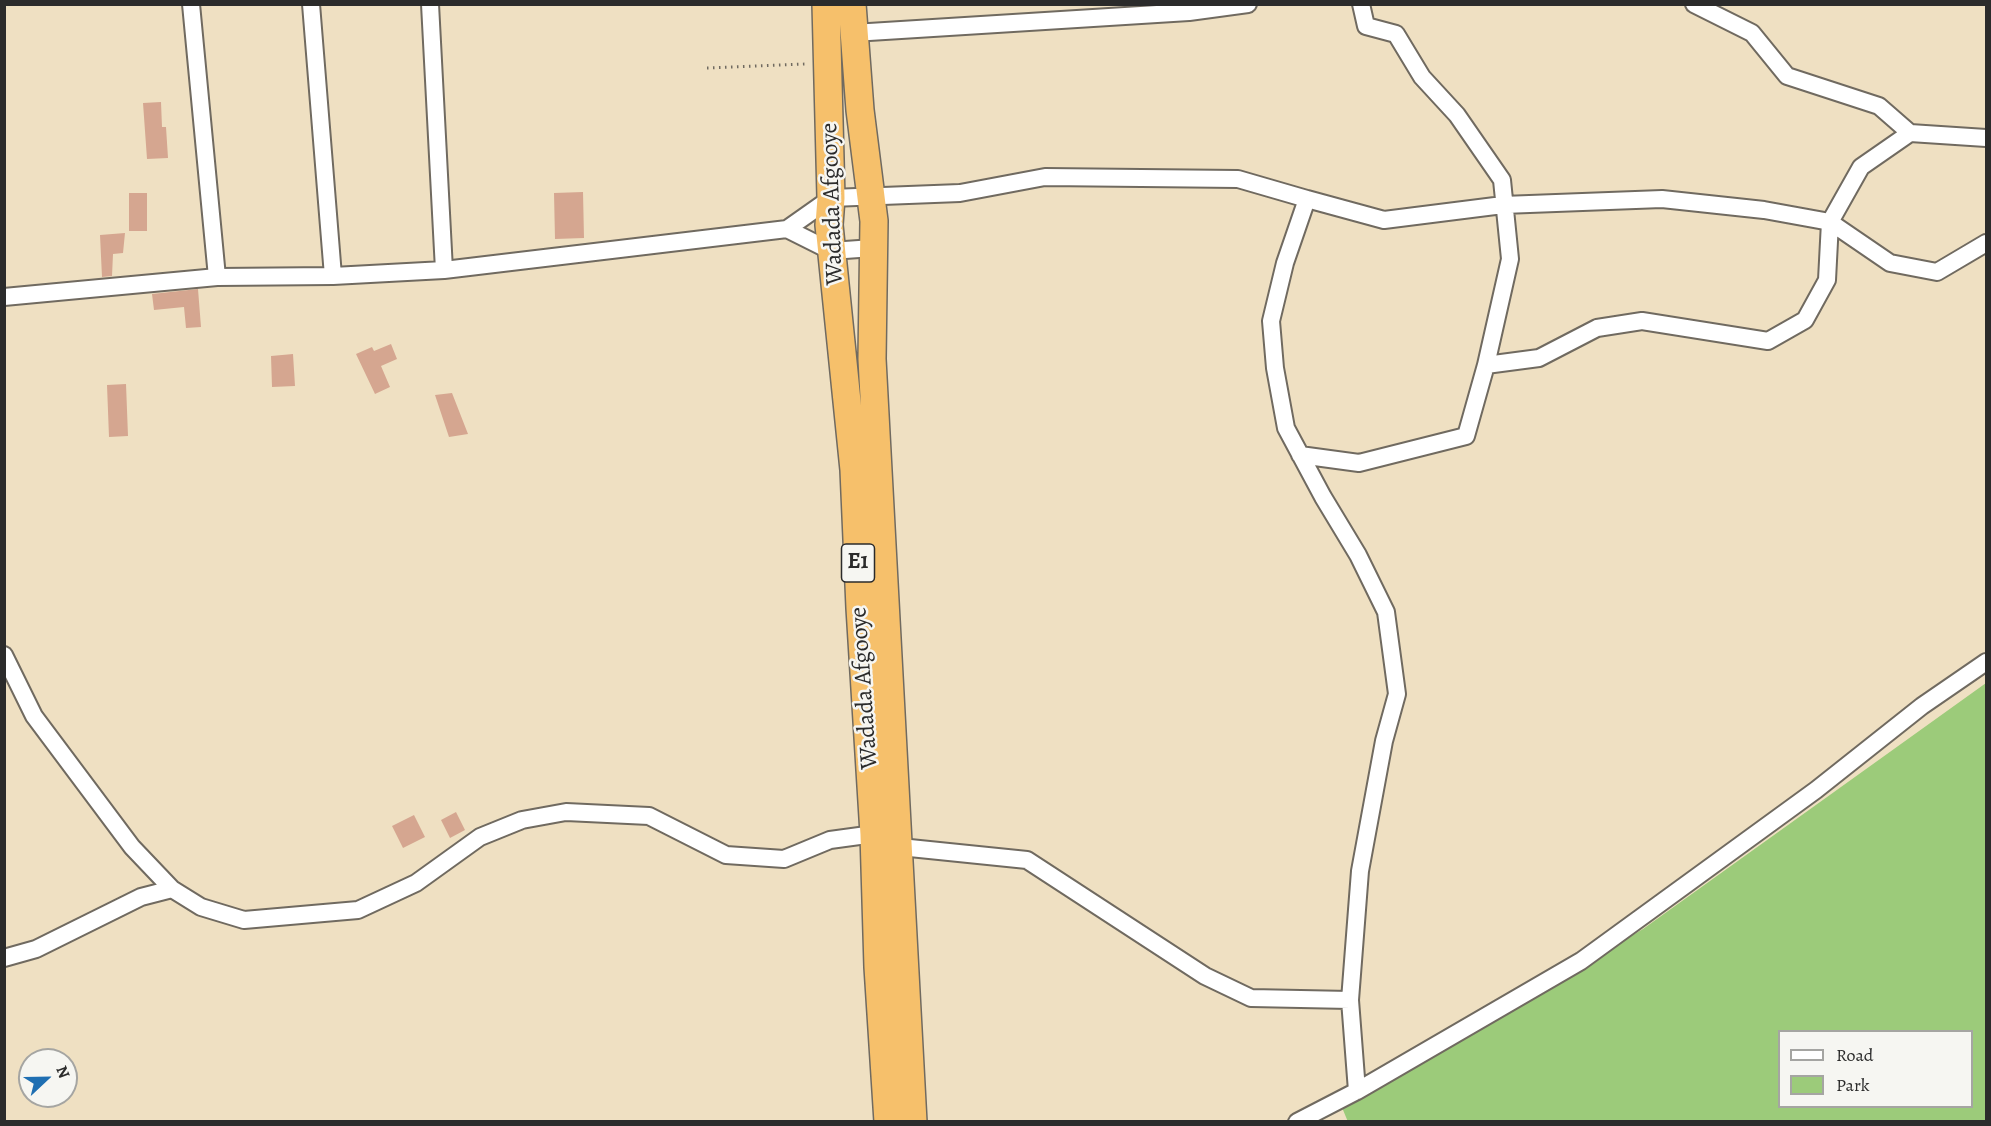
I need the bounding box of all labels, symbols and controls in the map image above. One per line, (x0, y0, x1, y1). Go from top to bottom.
street label: Wadada Afgooye (816, 122, 850, 286)
road number: E1 (842, 544, 874, 582)
street label: Wadada Afgooye (845, 606, 885, 770)
legend (1778, 1030, 1973, 1108)
text: Road (1836, 1043, 1873, 1067)
north arrow (18, 1048, 78, 1108)
text: N (50, 1062, 75, 1082)
text: Park (1836, 1073, 1870, 1097)

